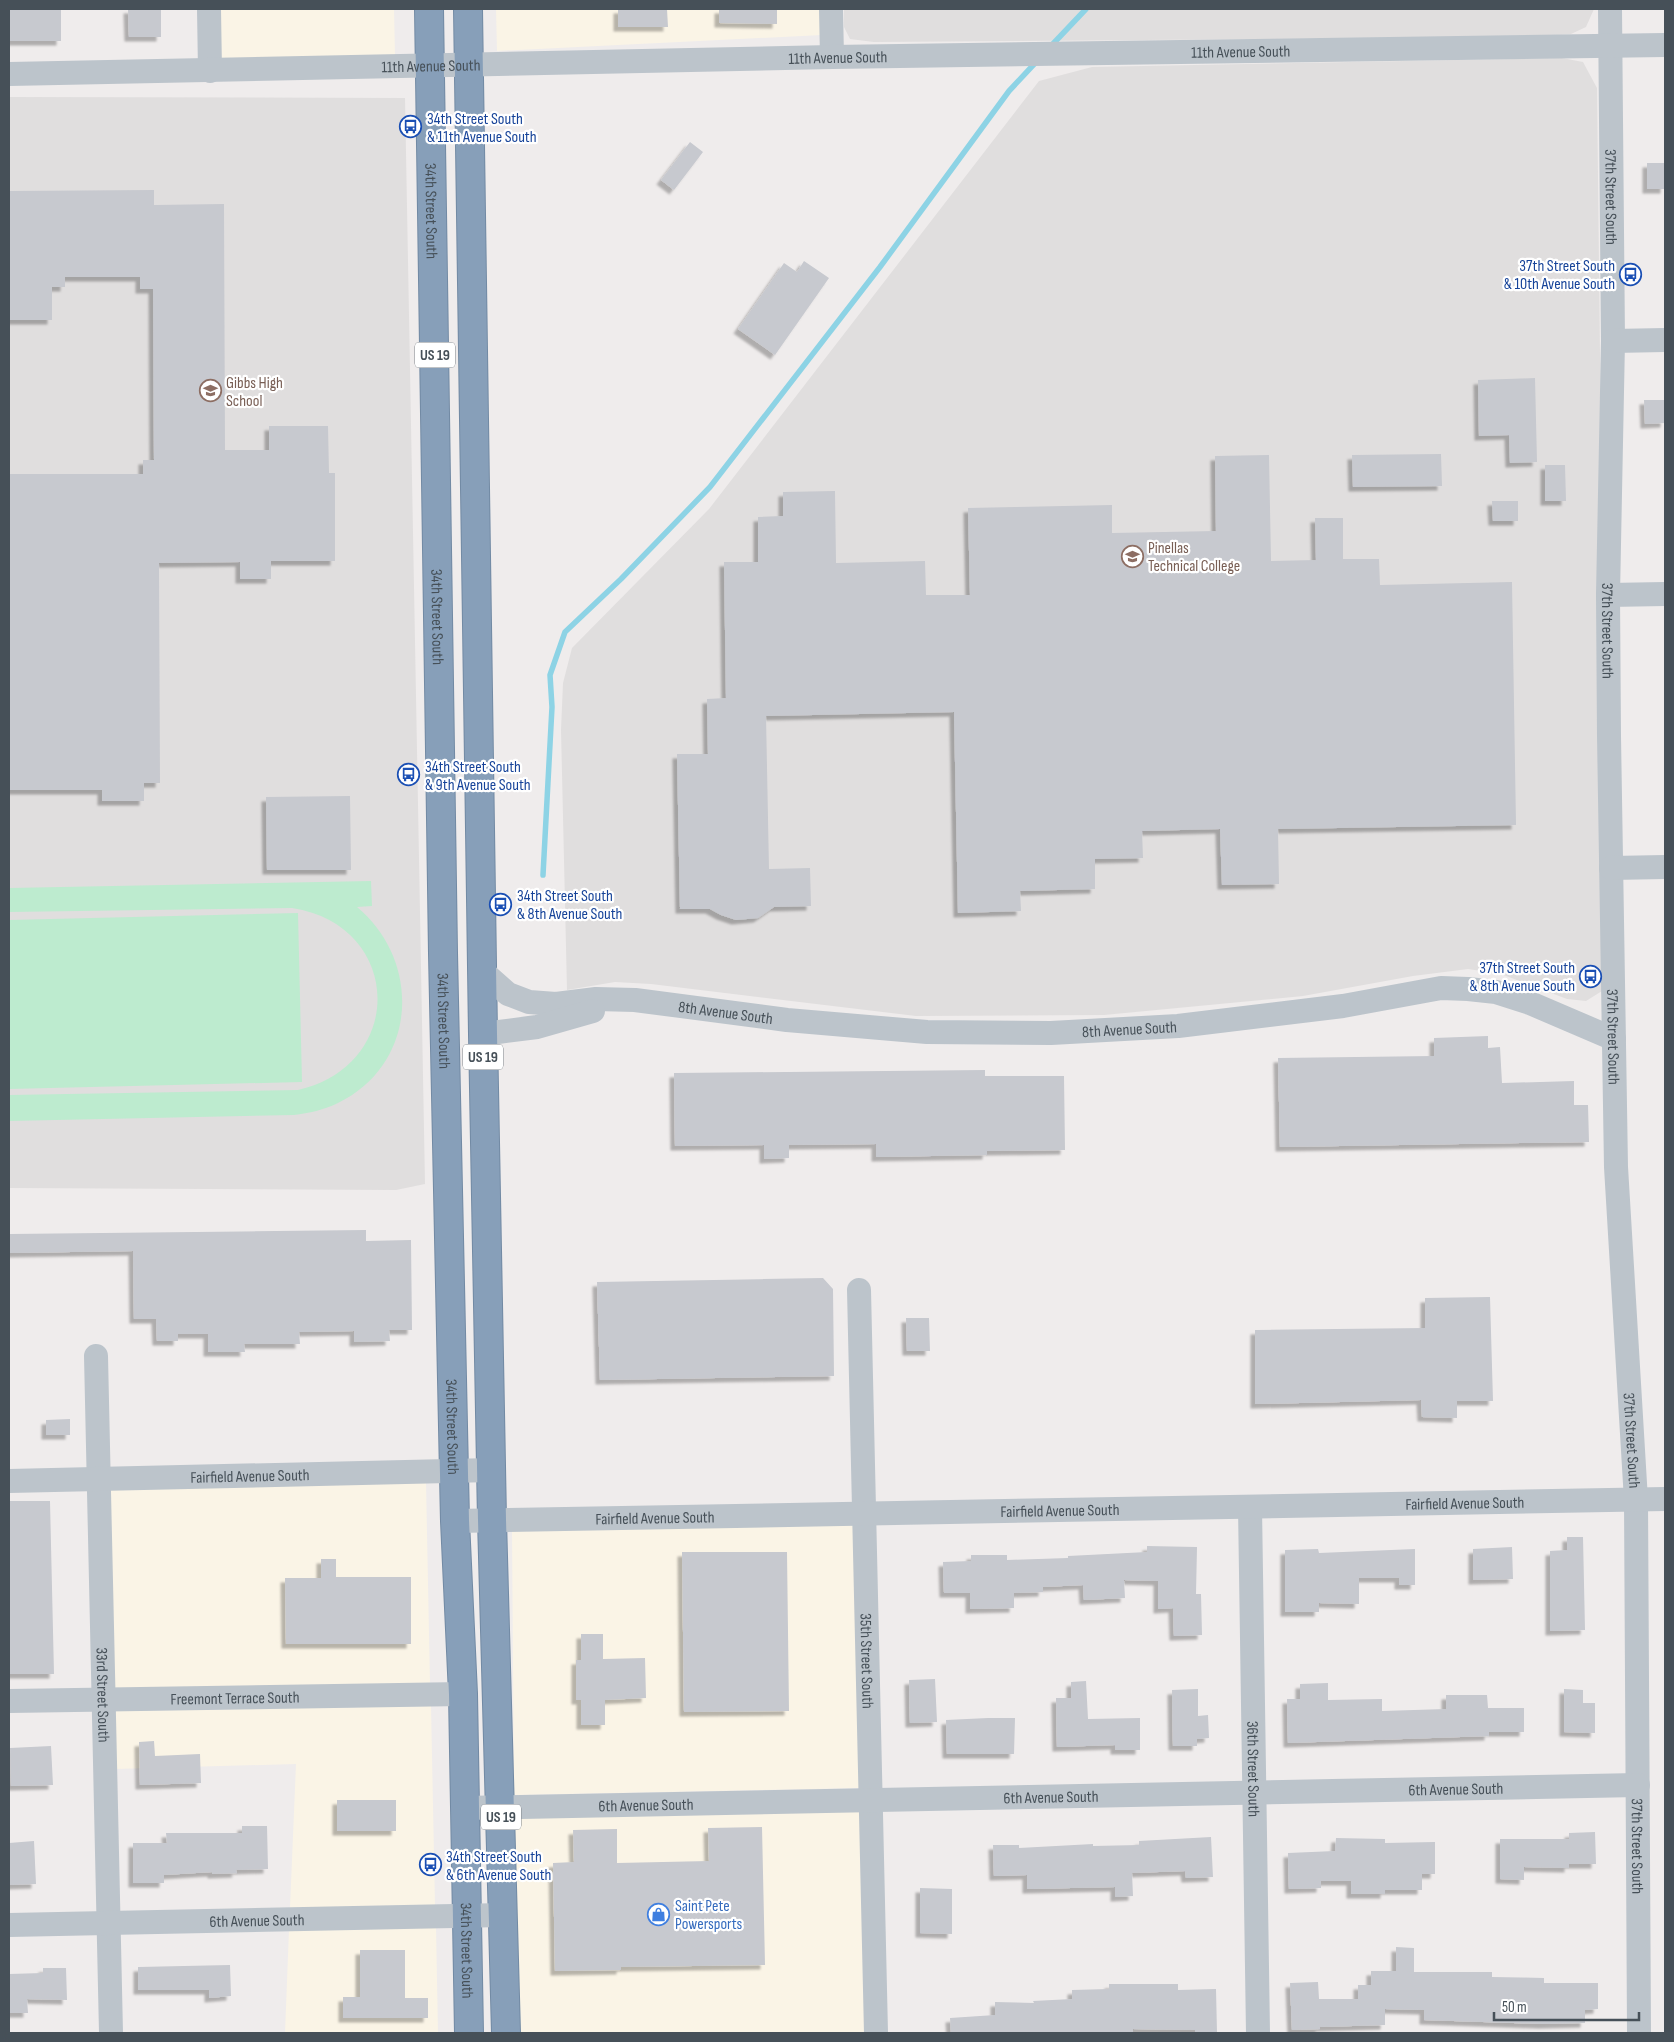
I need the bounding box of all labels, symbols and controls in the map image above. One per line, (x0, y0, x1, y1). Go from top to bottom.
street label: 11th Avenue South (1191, 42, 1290, 63)
street label: 11th Avenue South (788, 48, 888, 69)
street label: 11th Avenue South (381, 56, 481, 77)
place label: 34th Street South & 11th Avenue South (427, 110, 537, 147)
bus stop icon: 34th Street South & 11th Avenue South (399, 115, 423, 139)
street label: 37th Street South (1600, 149, 1620, 245)
street label: 34th Street South (420, 163, 441, 259)
place label: 37th Street South & 10th Avenue South (1504, 257, 1615, 294)
bus stop icon: 37th Street South & 10th Avenue South (1619, 262, 1643, 286)
road number: US 19 (415, 342, 455, 368)
place label: Gibbs High School (226, 374, 283, 411)
school or university icon: Gibbs High School (198, 379, 222, 403)
place label: Pinellas Technical College (1148, 539, 1240, 576)
school or university icon: Pinellas Technical College (1120, 544, 1144, 568)
street label: 34th Street South (426, 569, 447, 665)
street label: 37th Street South (1597, 583, 1617, 679)
place label: 34th Street South & 9th Avenue South (425, 758, 531, 795)
bus stop icon: 34th Street South & 9th Avenue South (397, 763, 421, 787)
place label: 34th Street South & 8th Avenue South (517, 887, 622, 924)
bus stop icon: 34th Street South & 8th Avenue South (489, 892, 513, 916)
place label: 37th Street South & 8th Avenue South (1470, 959, 1575, 996)
bus stop icon: 37th Street South & 8th Avenue South (1579, 964, 1603, 988)
street label: 34th Street South (432, 973, 453, 1069)
street label: 37th Street South (1602, 989, 1623, 1085)
street label: 8th Avenue South (677, 998, 774, 1029)
street label: 8th Avenue South (1082, 1018, 1177, 1042)
road number: US 19 (463, 1044, 503, 1070)
street label: 34th Street South (441, 1379, 462, 1475)
street label: 37th Street South (1619, 1392, 1643, 1489)
street label: Fairfield Avenue South (190, 1466, 310, 1488)
street label: Fairfield Avenue South (1405, 1494, 1525, 1515)
street label: Fairfield Avenue South (1000, 1501, 1120, 1522)
street label: Fairfield Avenue South (595, 1508, 715, 1529)
street label: 35th Street South (855, 1613, 877, 1709)
street label: 33rd Street South (91, 1647, 113, 1743)
street label: Freemont Terrace South (170, 1689, 300, 1710)
street label: 36th Street South (1242, 1721, 1263, 1817)
street label: 6th Avenue South (1408, 1780, 1504, 1801)
street label: 6th Avenue South (1003, 1788, 1099, 1808)
street label: 6th Avenue South (598, 1796, 694, 1816)
street label: 37th Street South (1627, 1798, 1646, 1894)
road number: US 19 (481, 1804, 521, 1830)
place label: 34th Street South & 6th Avenue South (446, 1848, 551, 1885)
bus stop icon: 34th Street South & 6th Avenue South (418, 1853, 442, 1877)
place label: Saint Pete Powersports (675, 1897, 743, 1934)
street label: 34th Street South (456, 1902, 476, 1999)
shop icon: Saint Pete Powersports (647, 1902, 671, 1926)
street label: 6th Avenue South (209, 1911, 305, 1932)
scale bar (1494, 1990, 1639, 2022)
text: 50 m (1502, 1998, 1527, 2017)

